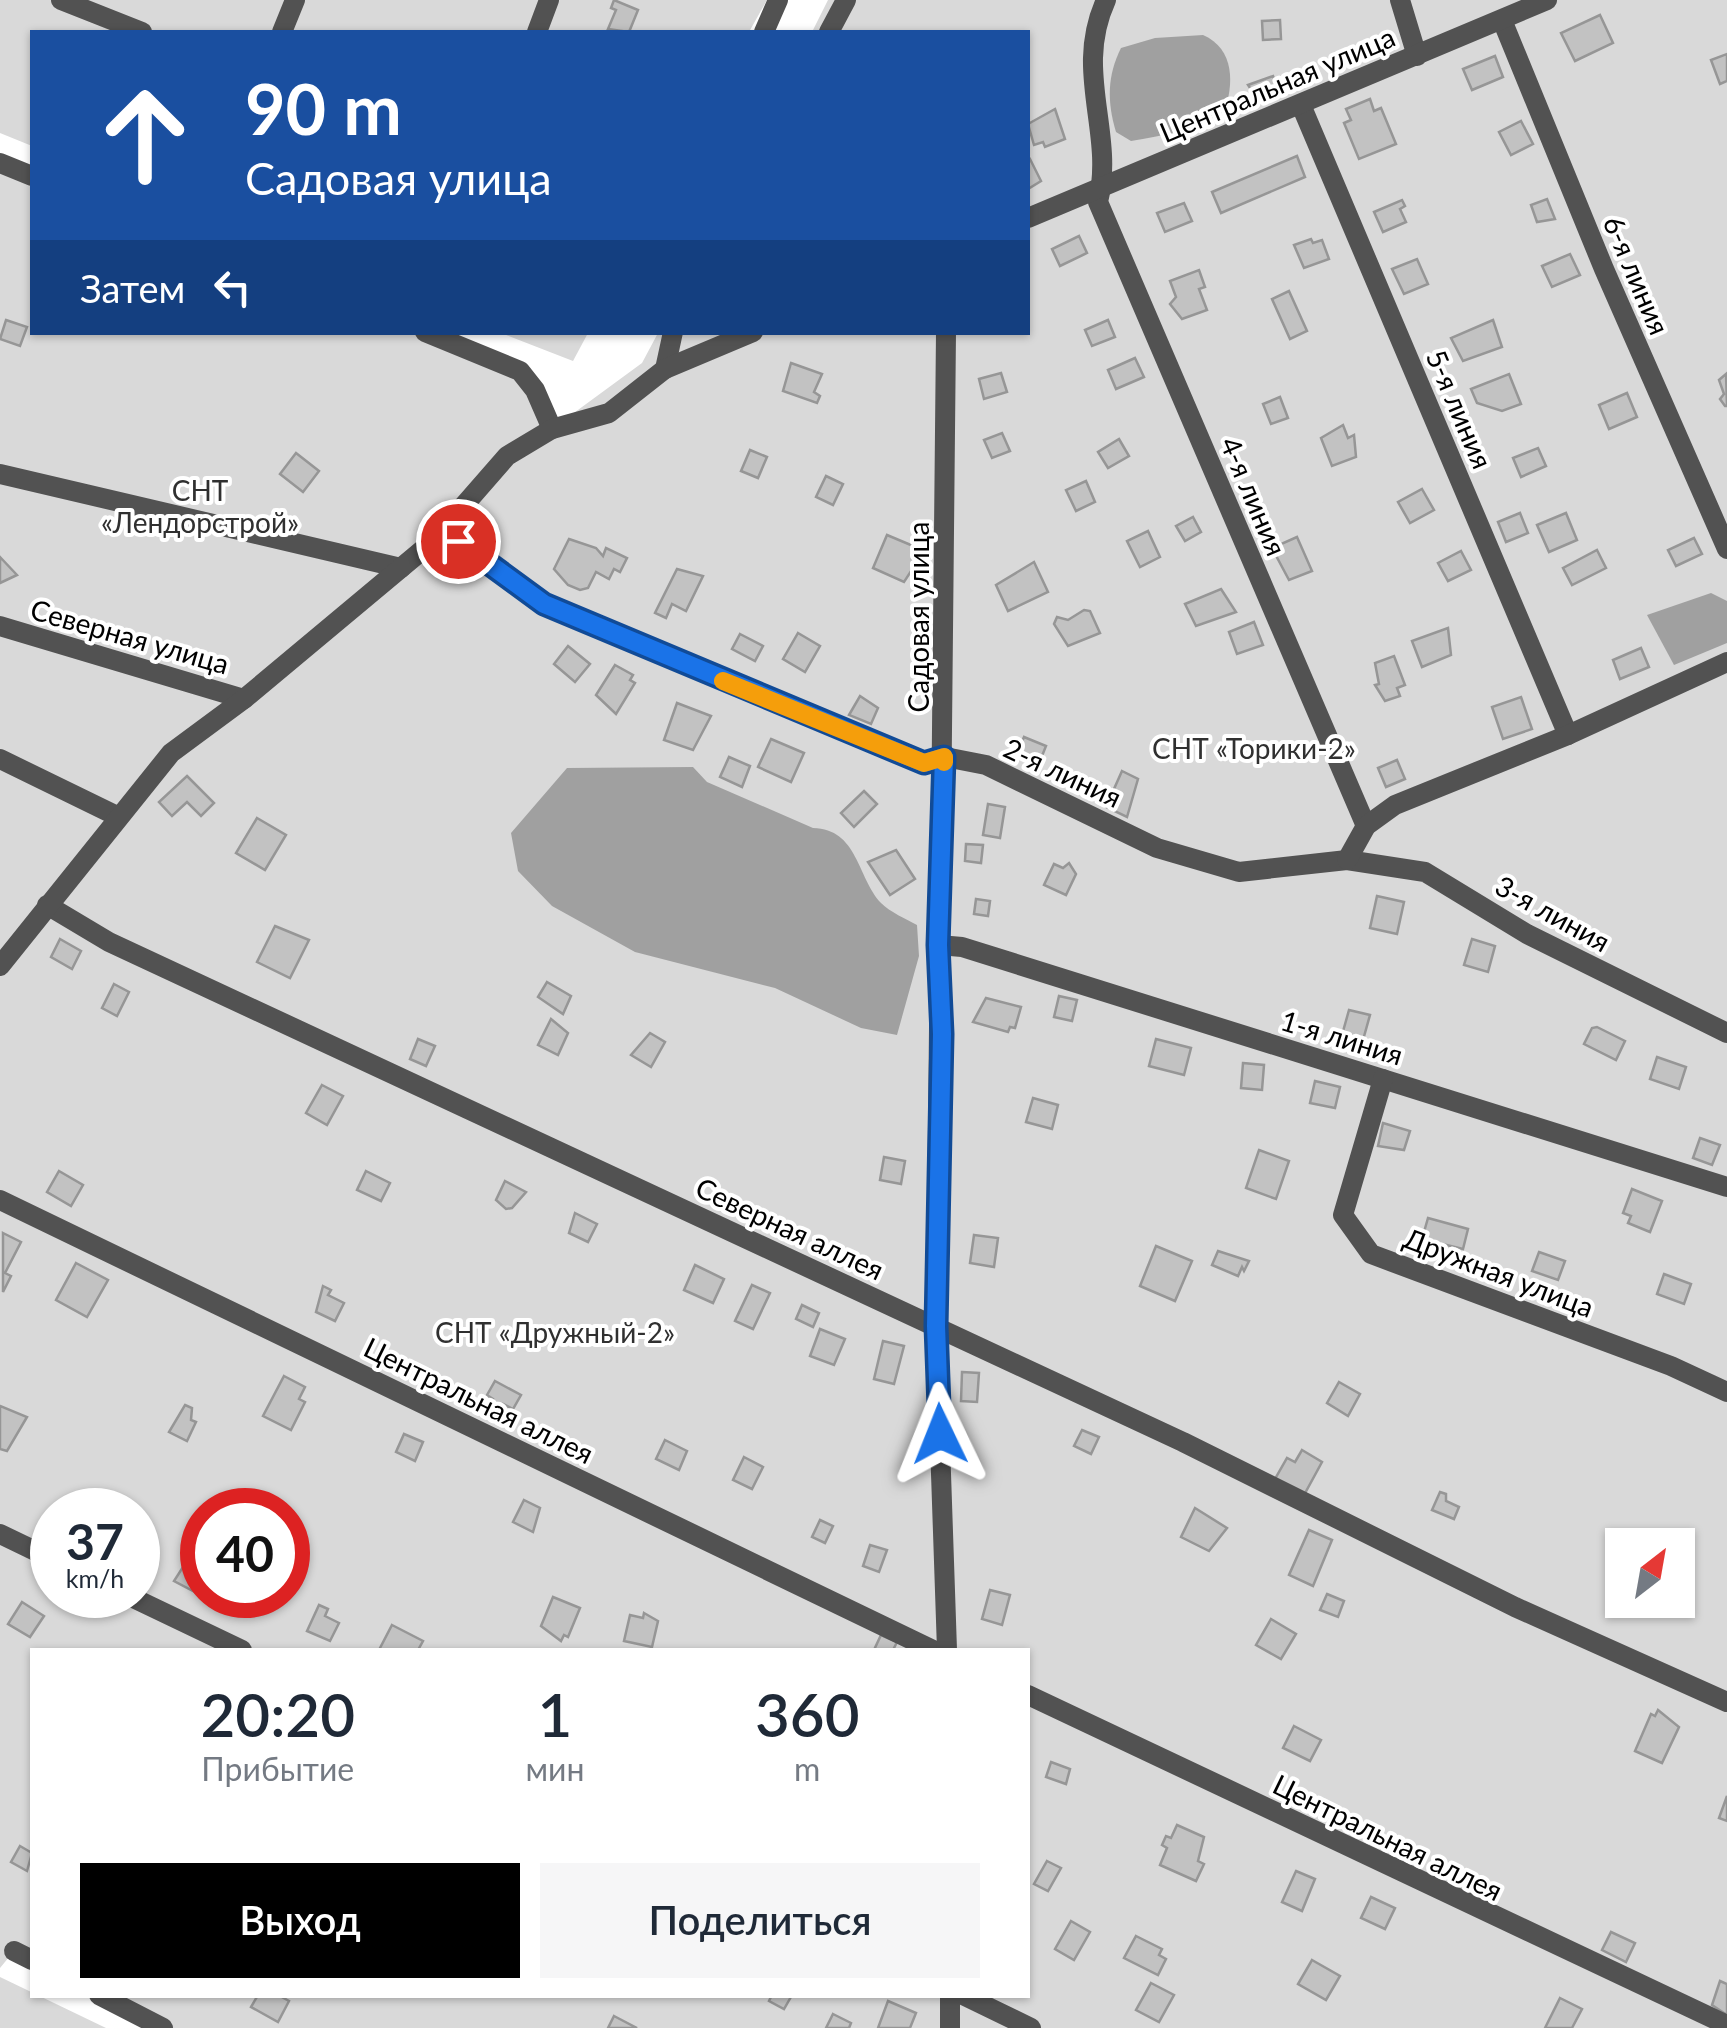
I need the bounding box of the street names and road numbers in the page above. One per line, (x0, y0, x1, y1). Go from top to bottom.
street label: Центральная улица (1154, 19, 1400, 149)
street label: 6-я линия (1597, 210, 1677, 340)
street label: 5-я линия (1420, 344, 1500, 474)
street label: 4-я линия (1214, 431, 1294, 561)
street label: Садовая улица (901, 522, 935, 712)
street label: Северная улица (27, 591, 233, 681)
street label: 2-я линия (999, 730, 1127, 814)
street label: 3-я линия (1490, 868, 1616, 958)
street label: 1-я линия (1277, 1002, 1407, 1072)
street label: Северная аллея (691, 1170, 889, 1286)
street label: Дружная улица (1399, 1220, 1599, 1324)
street label: Центральная аллея (359, 1330, 599, 1470)
street label: Центральная аллея (1268, 1767, 1508, 1907)

